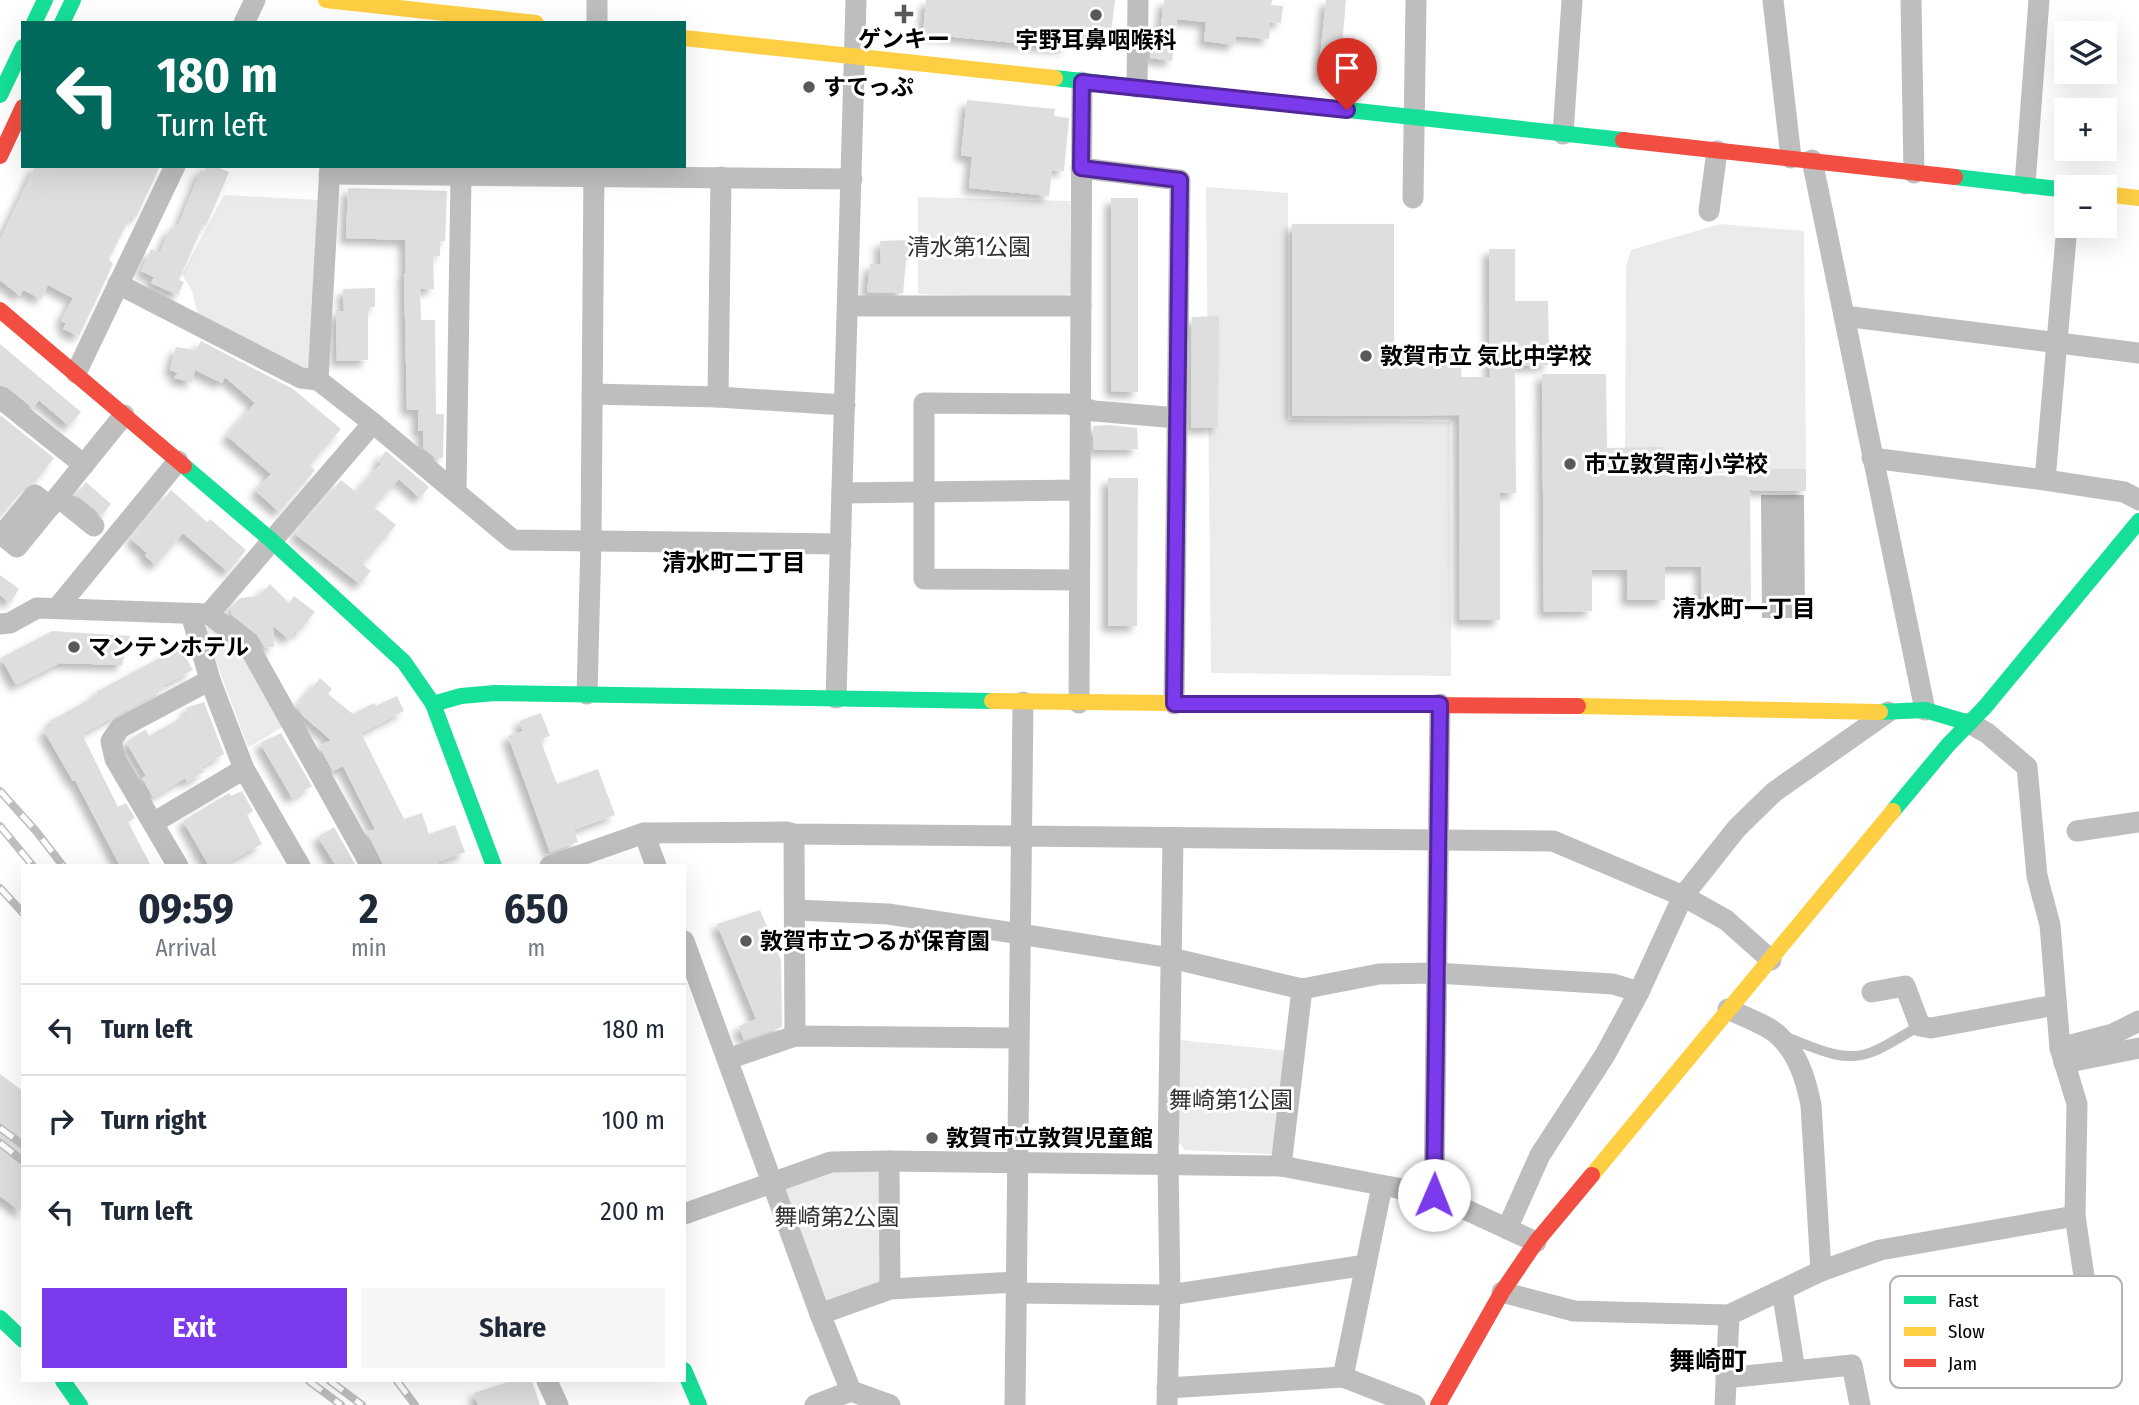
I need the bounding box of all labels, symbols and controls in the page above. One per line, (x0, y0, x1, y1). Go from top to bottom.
marker: ゲンキー (896, 6, 912, 22)
marker: 宇野耳鼻咽喉科 (1088, 7, 1104, 23)
map controls (2054, 21, 2117, 238)
button: layers (2054, 21, 2117, 84)
place label: ゲンキー (858, 25, 950, 53)
place label: 宇野耳鼻咽喉科 (1016, 26, 1177, 54)
pin (1317, 38, 1377, 110)
text: 180 m (157, 46, 278, 105)
icon: left (42, 49, 133, 140)
icon: arrive (1328, 49, 1366, 87)
place label: すてっぷ (823, 73, 914, 101)
marker: すてっぷ (801, 79, 817, 95)
button: + (2054, 98, 2117, 161)
text: Turn left (157, 106, 267, 144)
button: − (2054, 175, 2117, 238)
park label: 清水第1公園 (907, 233, 1031, 261)
place label: 敦賀市立 気比中学校 (1380, 342, 1592, 370)
marker: 敦賀市立 気比中学校 (1358, 348, 1374, 364)
place label: 市立敦賀南小学校 (1584, 450, 1768, 478)
marker: 市立敦賀南小学校 (1562, 456, 1578, 472)
district label: 清水町二丁目 (662, 549, 806, 577)
district label: 清水町一丁目 (1672, 595, 1816, 623)
place label: マンテンホテル (88, 633, 249, 661)
marker: マンテンホテル (66, 639, 82, 655)
text: 09:59 (138, 884, 234, 934)
text: 2 (359, 884, 379, 934)
text: 650 (504, 884, 569, 934)
place label: 敦賀市立つるが保育園 (760, 927, 990, 955)
marker: 敦賀市立つるが保育園 (738, 933, 754, 949)
text: Arrival (156, 934, 217, 962)
text: min (351, 934, 387, 962)
text: m (527, 934, 545, 962)
icon: left (42, 1011, 80, 1049)
text: Turn left (101, 1014, 193, 1045)
text: 180 m (602, 1014, 665, 1045)
park label: 舞崎第1公園 (1169, 1086, 1293, 1114)
icon: right (42, 1102, 80, 1140)
text: Turn right (101, 1105, 207, 1136)
text: 100 m (602, 1105, 665, 1136)
place label: 敦賀市立敦賀児童館 (946, 1124, 1153, 1152)
marker: 敦賀市立敦賀児童館 (924, 1130, 940, 1146)
position arrow (1397, 1158, 1471, 1232)
icon: left (42, 1193, 80, 1231)
text: Turn left (101, 1196, 193, 1227)
text: 200 m (600, 1196, 665, 1227)
park label: 舞崎第2公園 (774, 1203, 900, 1231)
legend (1890, 1276, 2122, 1388)
button: Exit (42, 1288, 347, 1368)
button: Share (361, 1288, 665, 1368)
text: Fast (1948, 1289, 1979, 1312)
text: Slow (1948, 1320, 1985, 1343)
district label: 舞崎町 (1669, 1346, 1747, 1377)
text: Jam (1948, 1352, 1977, 1375)

